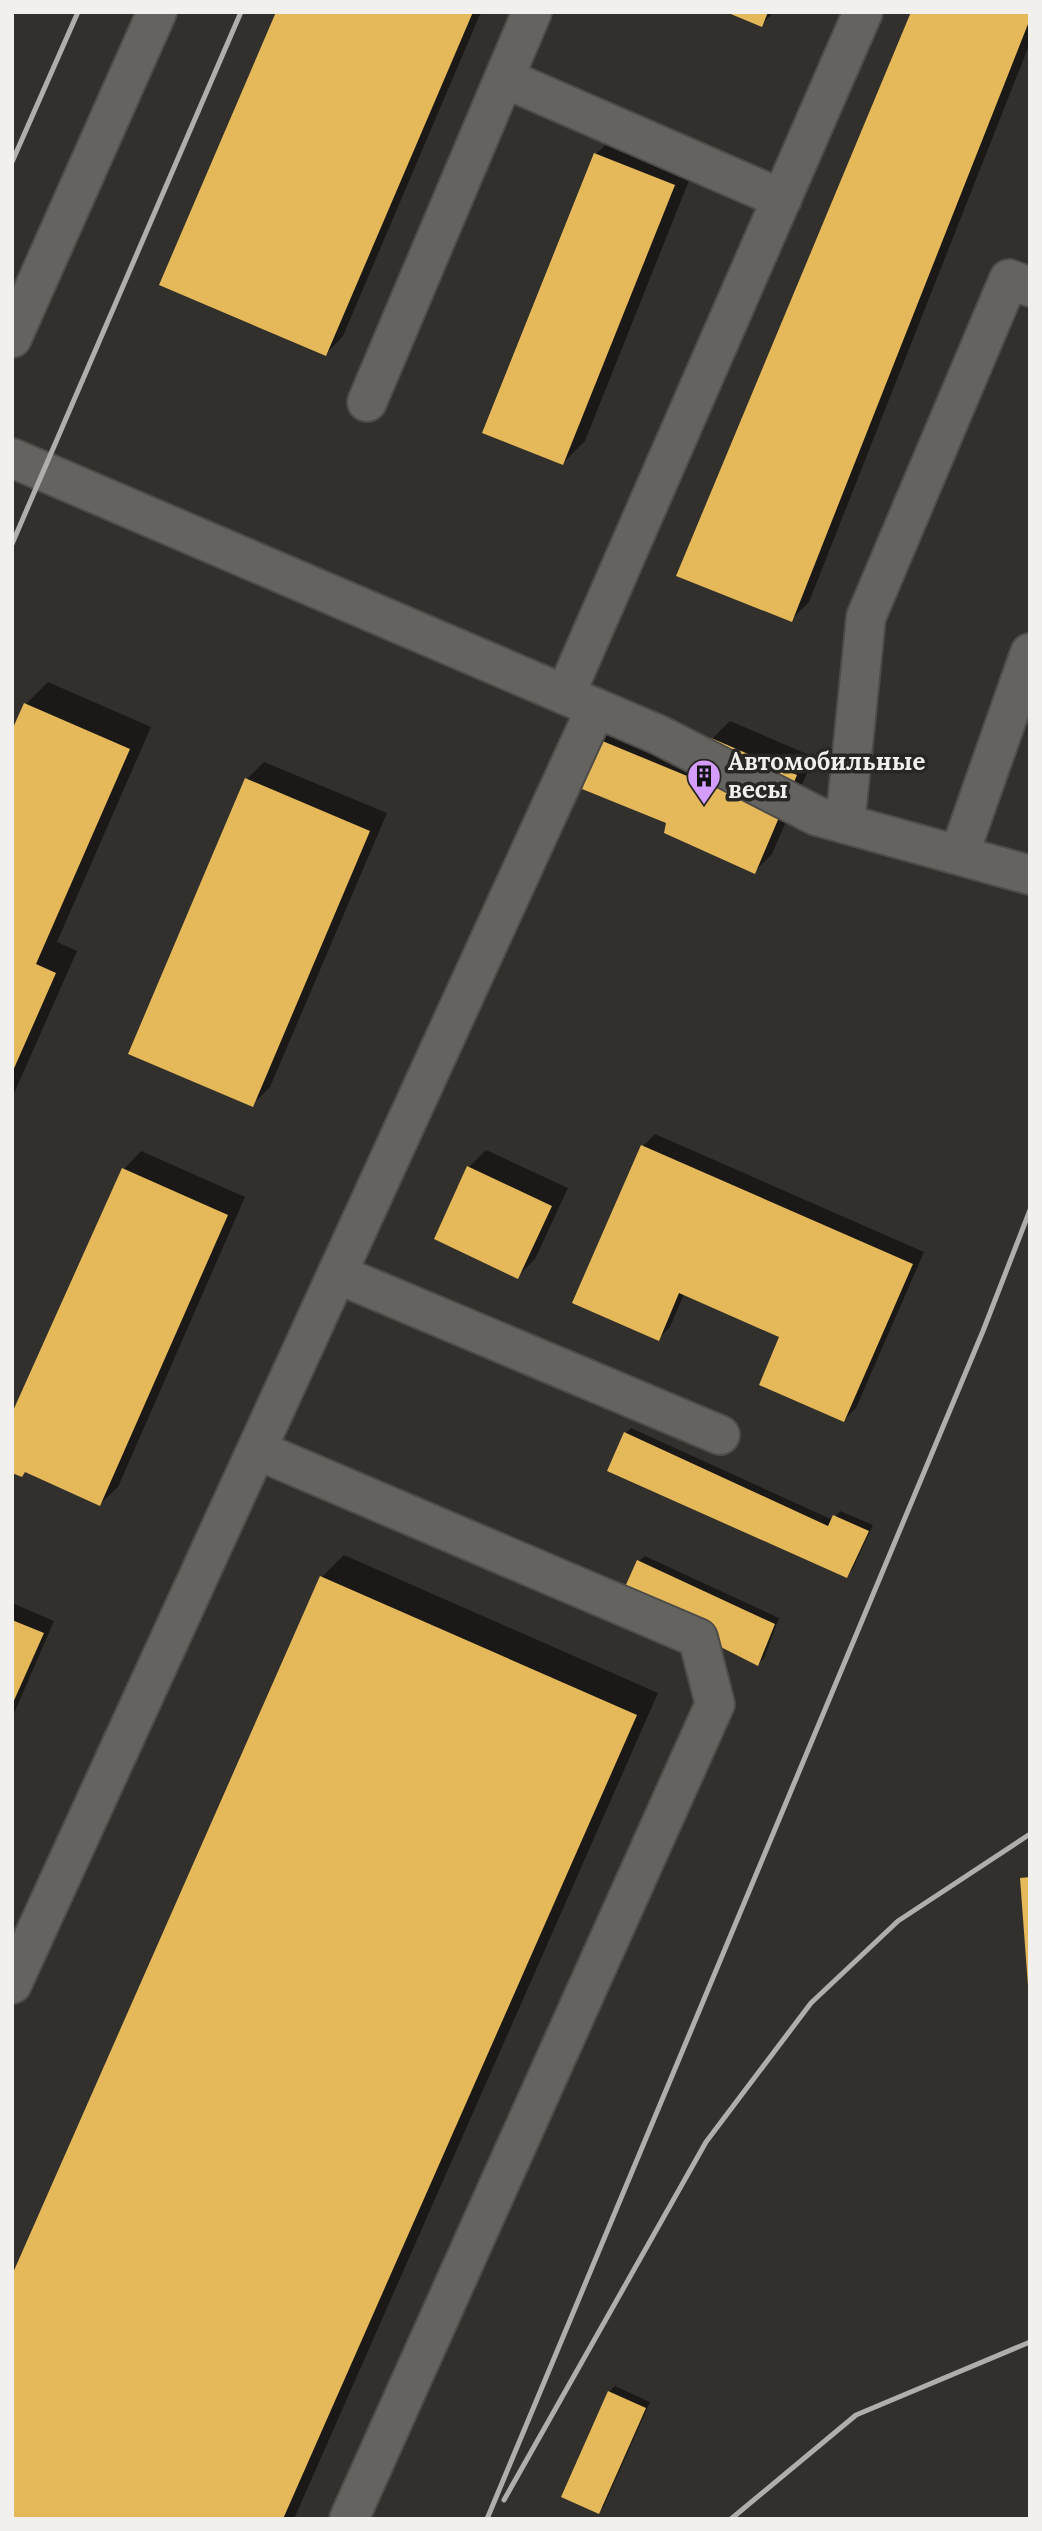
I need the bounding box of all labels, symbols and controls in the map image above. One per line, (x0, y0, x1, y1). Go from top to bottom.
place label: Автомобильные весы (728, 746, 925, 805)
building icon: Автомобильные весы (685, 757, 723, 806)

